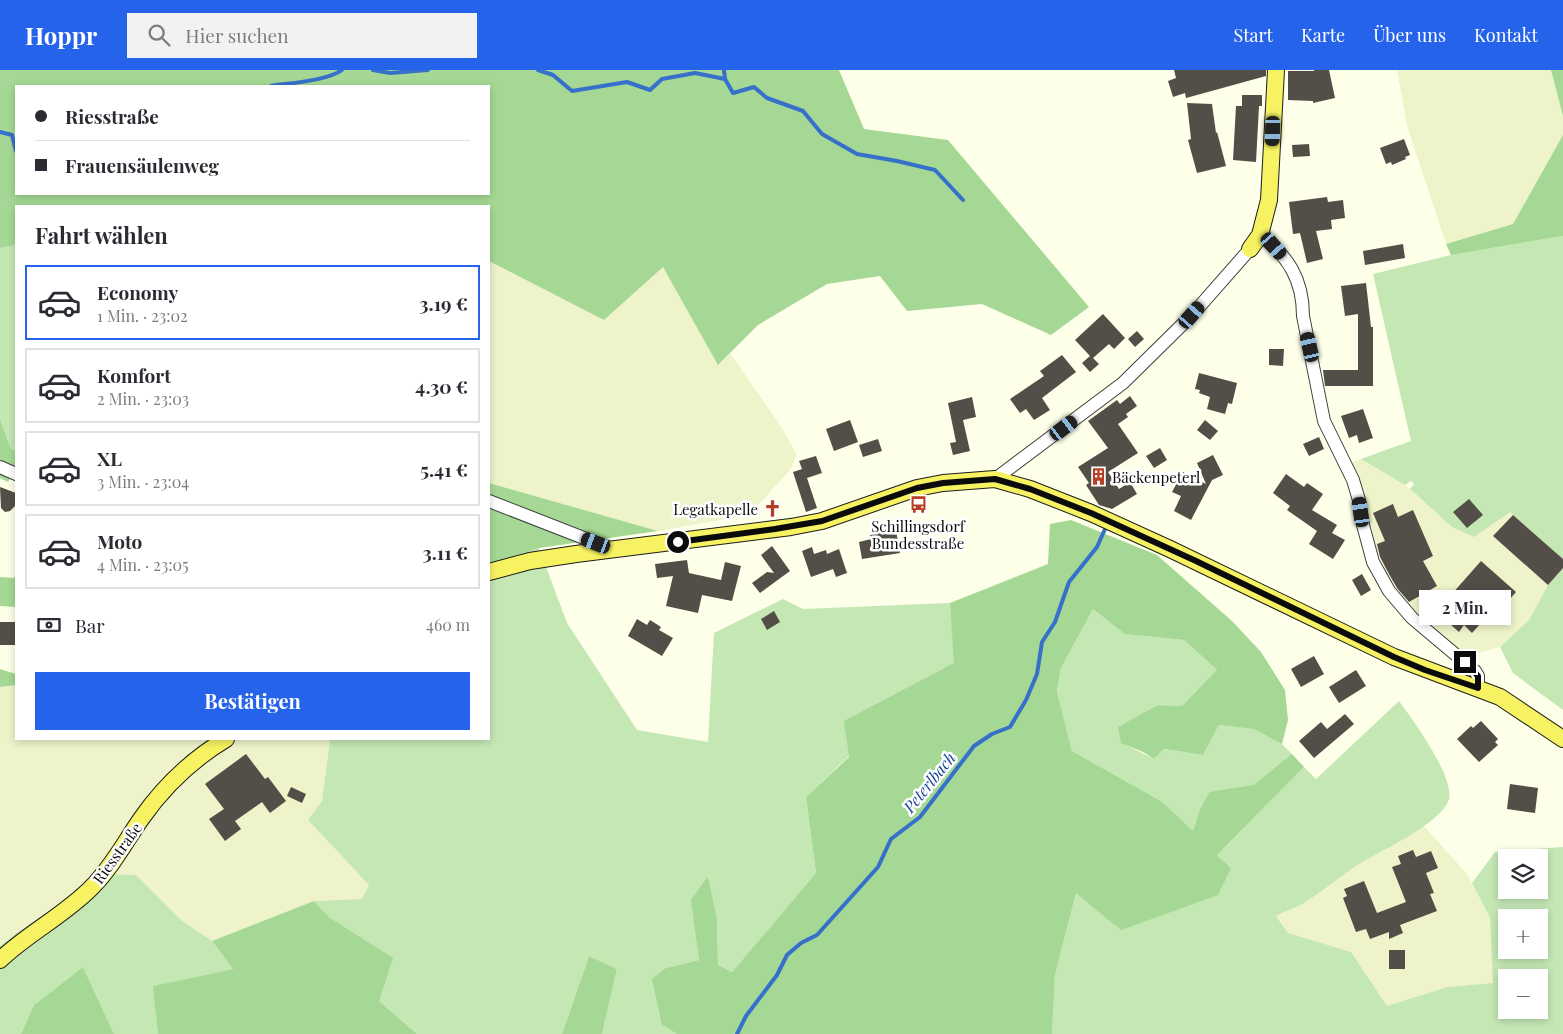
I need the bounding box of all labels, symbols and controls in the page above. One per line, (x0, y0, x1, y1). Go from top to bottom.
search box (127, 13, 477, 58)
text: Hoppr (25, 19, 97, 51)
icon: search (145, 21, 173, 49)
text: Hier suchen (185, 22, 289, 48)
text: Start (1233, 23, 1273, 47)
text: Karte (1301, 23, 1345, 47)
text: Über uns (1373, 23, 1446, 47)
text: Kontakt (1474, 23, 1538, 47)
text: Riesstraße (65, 103, 159, 129)
car (1264, 116, 1281, 146)
text: Frauensäulenweg (65, 152, 219, 178)
text: Fahrt wählen (35, 220, 168, 250)
car (1258, 230, 1289, 262)
text: Economy (97, 279, 178, 305)
icon: car (37, 280, 82, 325)
text: 3.19 € (419, 290, 468, 316)
car (1176, 299, 1207, 331)
text: 1 Min. · 23:02 (97, 305, 188, 326)
car (1299, 331, 1320, 363)
text: Komfort (97, 362, 171, 388)
icon: car (37, 363, 82, 408)
text: 4.30 € (415, 373, 468, 399)
text: 2 Min. · 23:03 (97, 388, 189, 409)
car (1047, 413, 1080, 443)
text: XL (97, 445, 122, 471)
icon: car (37, 446, 82, 491)
text: 5.41 € (420, 456, 468, 482)
building icon: Bäckenpeterl (1088, 467, 1108, 487)
place label: Bäckenpeterl (1112, 467, 1200, 487)
text: 3 Min. · 23:04 (97, 471, 189, 492)
bus stop icon: Schillingsdorf Bundesstraße (908, 495, 928, 515)
car (1351, 496, 1370, 528)
place label: Legatkapelle (673, 499, 758, 519)
church icon: Legatkapelle (762, 499, 782, 519)
place label: Schillingsdorf Bundesstraße (871, 516, 966, 553)
text: Moto (97, 528, 142, 554)
icon: car (37, 529, 82, 574)
car (579, 531, 612, 555)
route start (667, 531, 689, 553)
text: 3.11 € (422, 539, 468, 565)
text: 4 Min. · 23:05 (97, 554, 189, 575)
callout: 2 Min. (1419, 590, 1511, 624)
text: 2 Min. (1442, 597, 1488, 618)
icon: cash (35, 611, 63, 639)
text: Bar (75, 612, 105, 638)
text: 460 m (426, 614, 470, 635)
route end (1454, 651, 1476, 673)
button: Bestätigen (35, 672, 470, 730)
water label: Peterlbach (898, 748, 960, 817)
street label: Riesstraße (88, 818, 146, 888)
map controls (1498, 849, 1548, 1019)
button: layers (1498, 849, 1548, 899)
button: + (1498, 909, 1548, 959)
button: − (1498, 969, 1548, 1019)

